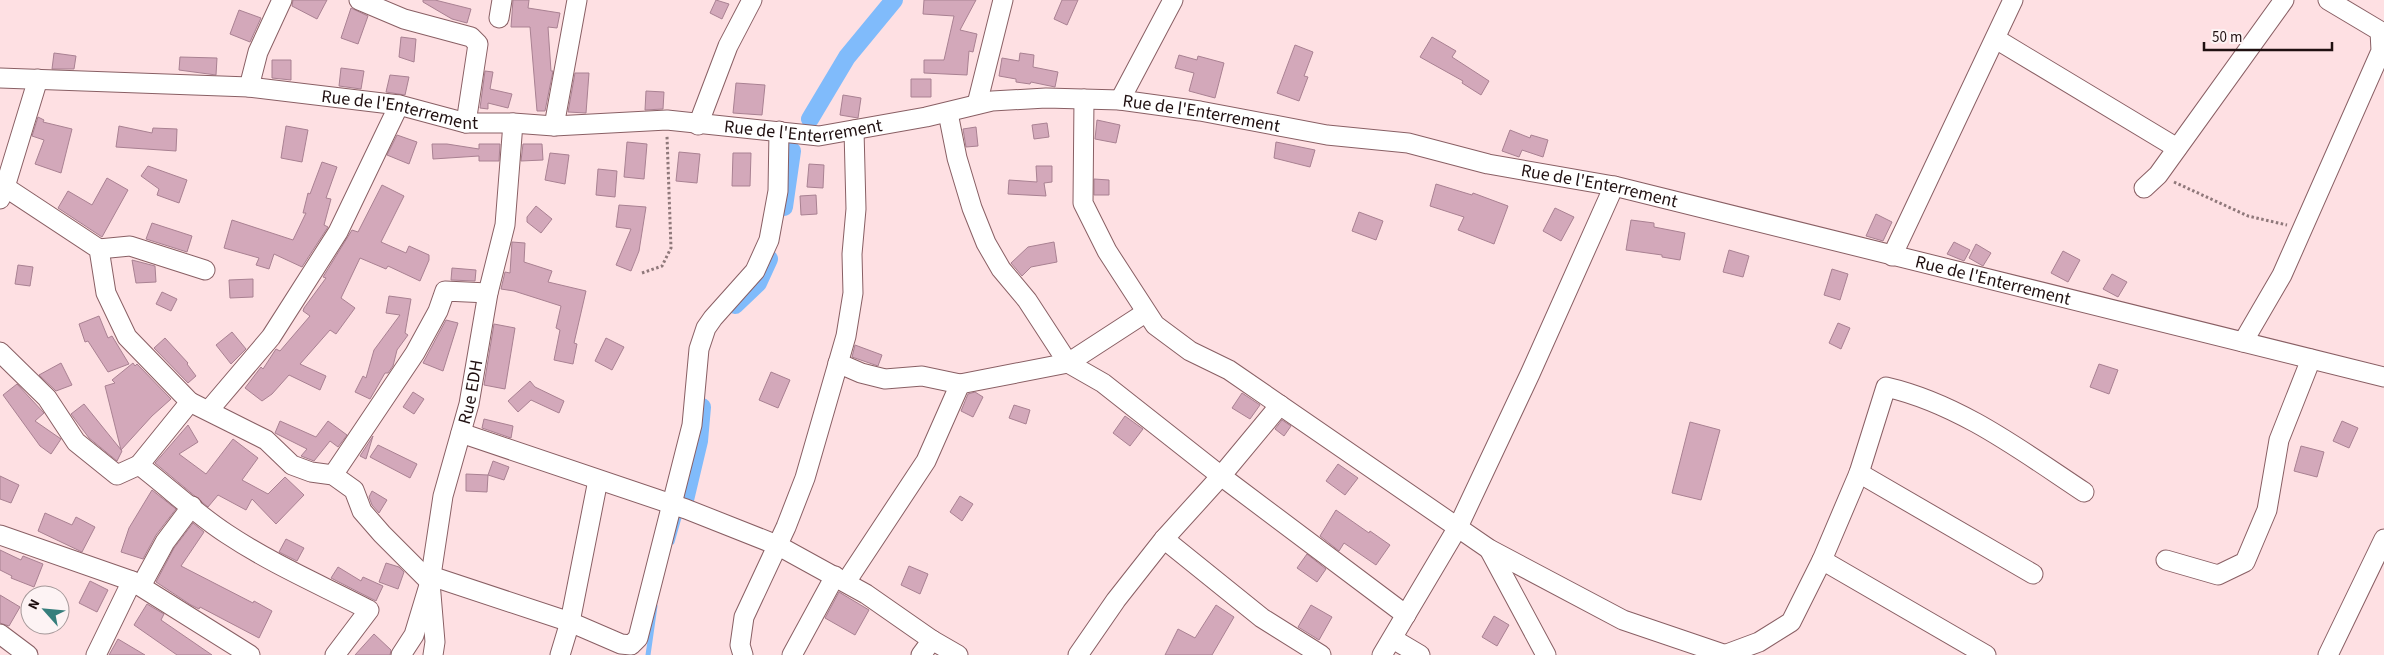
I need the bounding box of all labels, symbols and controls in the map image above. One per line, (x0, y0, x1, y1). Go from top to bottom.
scale bar (2204, 20, 2332, 52)
text: 50 m (2212, 27, 2242, 48)
street label: Rue de l'Enterrement (320, 83, 478, 136)
street label: Rue de l'Enterrement (1121, 88, 1282, 138)
street label: Rue de l'Enterrement (723, 113, 884, 149)
street label: Rue de l'Enterrement (1519, 157, 1680, 214)
street label: Rue de l'Enterrement (1913, 249, 2073, 311)
street label: Rue EDH (451, 358, 489, 427)
north arrow (20, 585, 70, 635)
text: N (23, 596, 45, 613)

